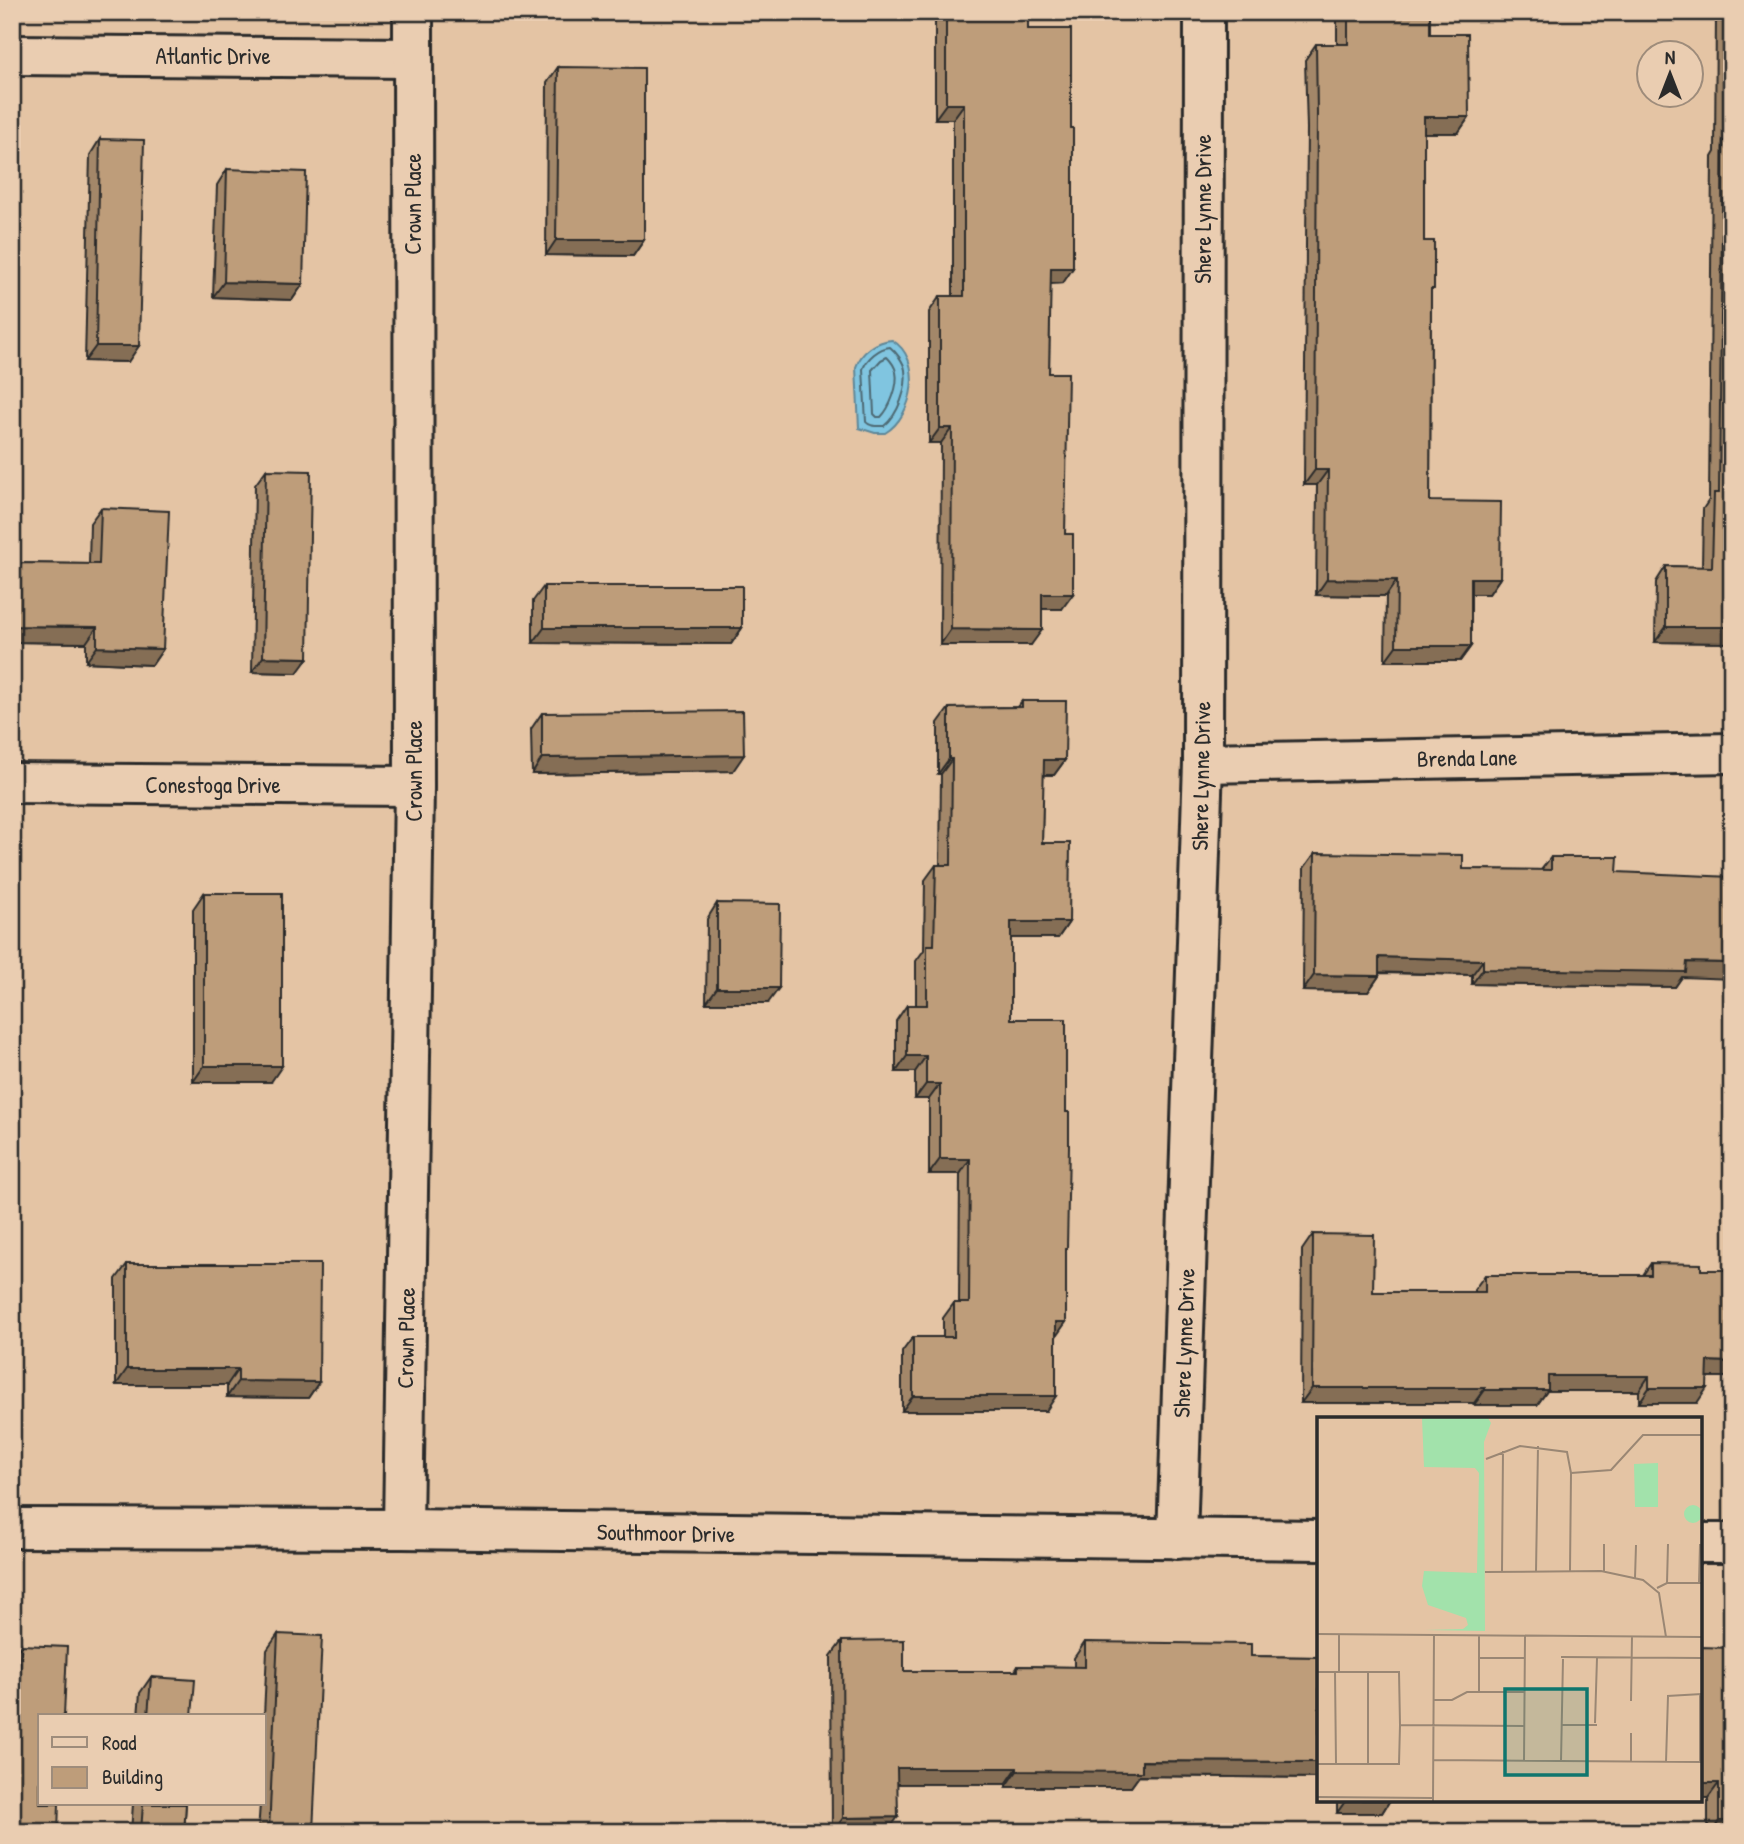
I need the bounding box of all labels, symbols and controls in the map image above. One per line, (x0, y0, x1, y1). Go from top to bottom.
north arrow (1636, 38, 1706, 108)
street label: Atlantic Drive (155, 40, 271, 71)
text: N (1665, 44, 1675, 70)
street label: Shere Lynne Drive (1187, 134, 1218, 284)
street label: Crown Place (397, 153, 428, 255)
street label: Shere Lynne Drive (1184, 701, 1217, 851)
street label: Crown Place (398, 720, 429, 822)
street label: Brenda Lane (1416, 741, 1517, 774)
street label: Conestoga Drive (145, 769, 281, 800)
street label: Shere Lynne Drive (1165, 1268, 1202, 1418)
street label: Crown Place (389, 1287, 422, 1389)
inset map (1317, 1417, 1702, 1802)
street label: Southmoor Drive (597, 1516, 735, 1549)
legend (38, 1714, 266, 1806)
text: Road (102, 1728, 136, 1757)
text: Building (102, 1762, 163, 1791)

